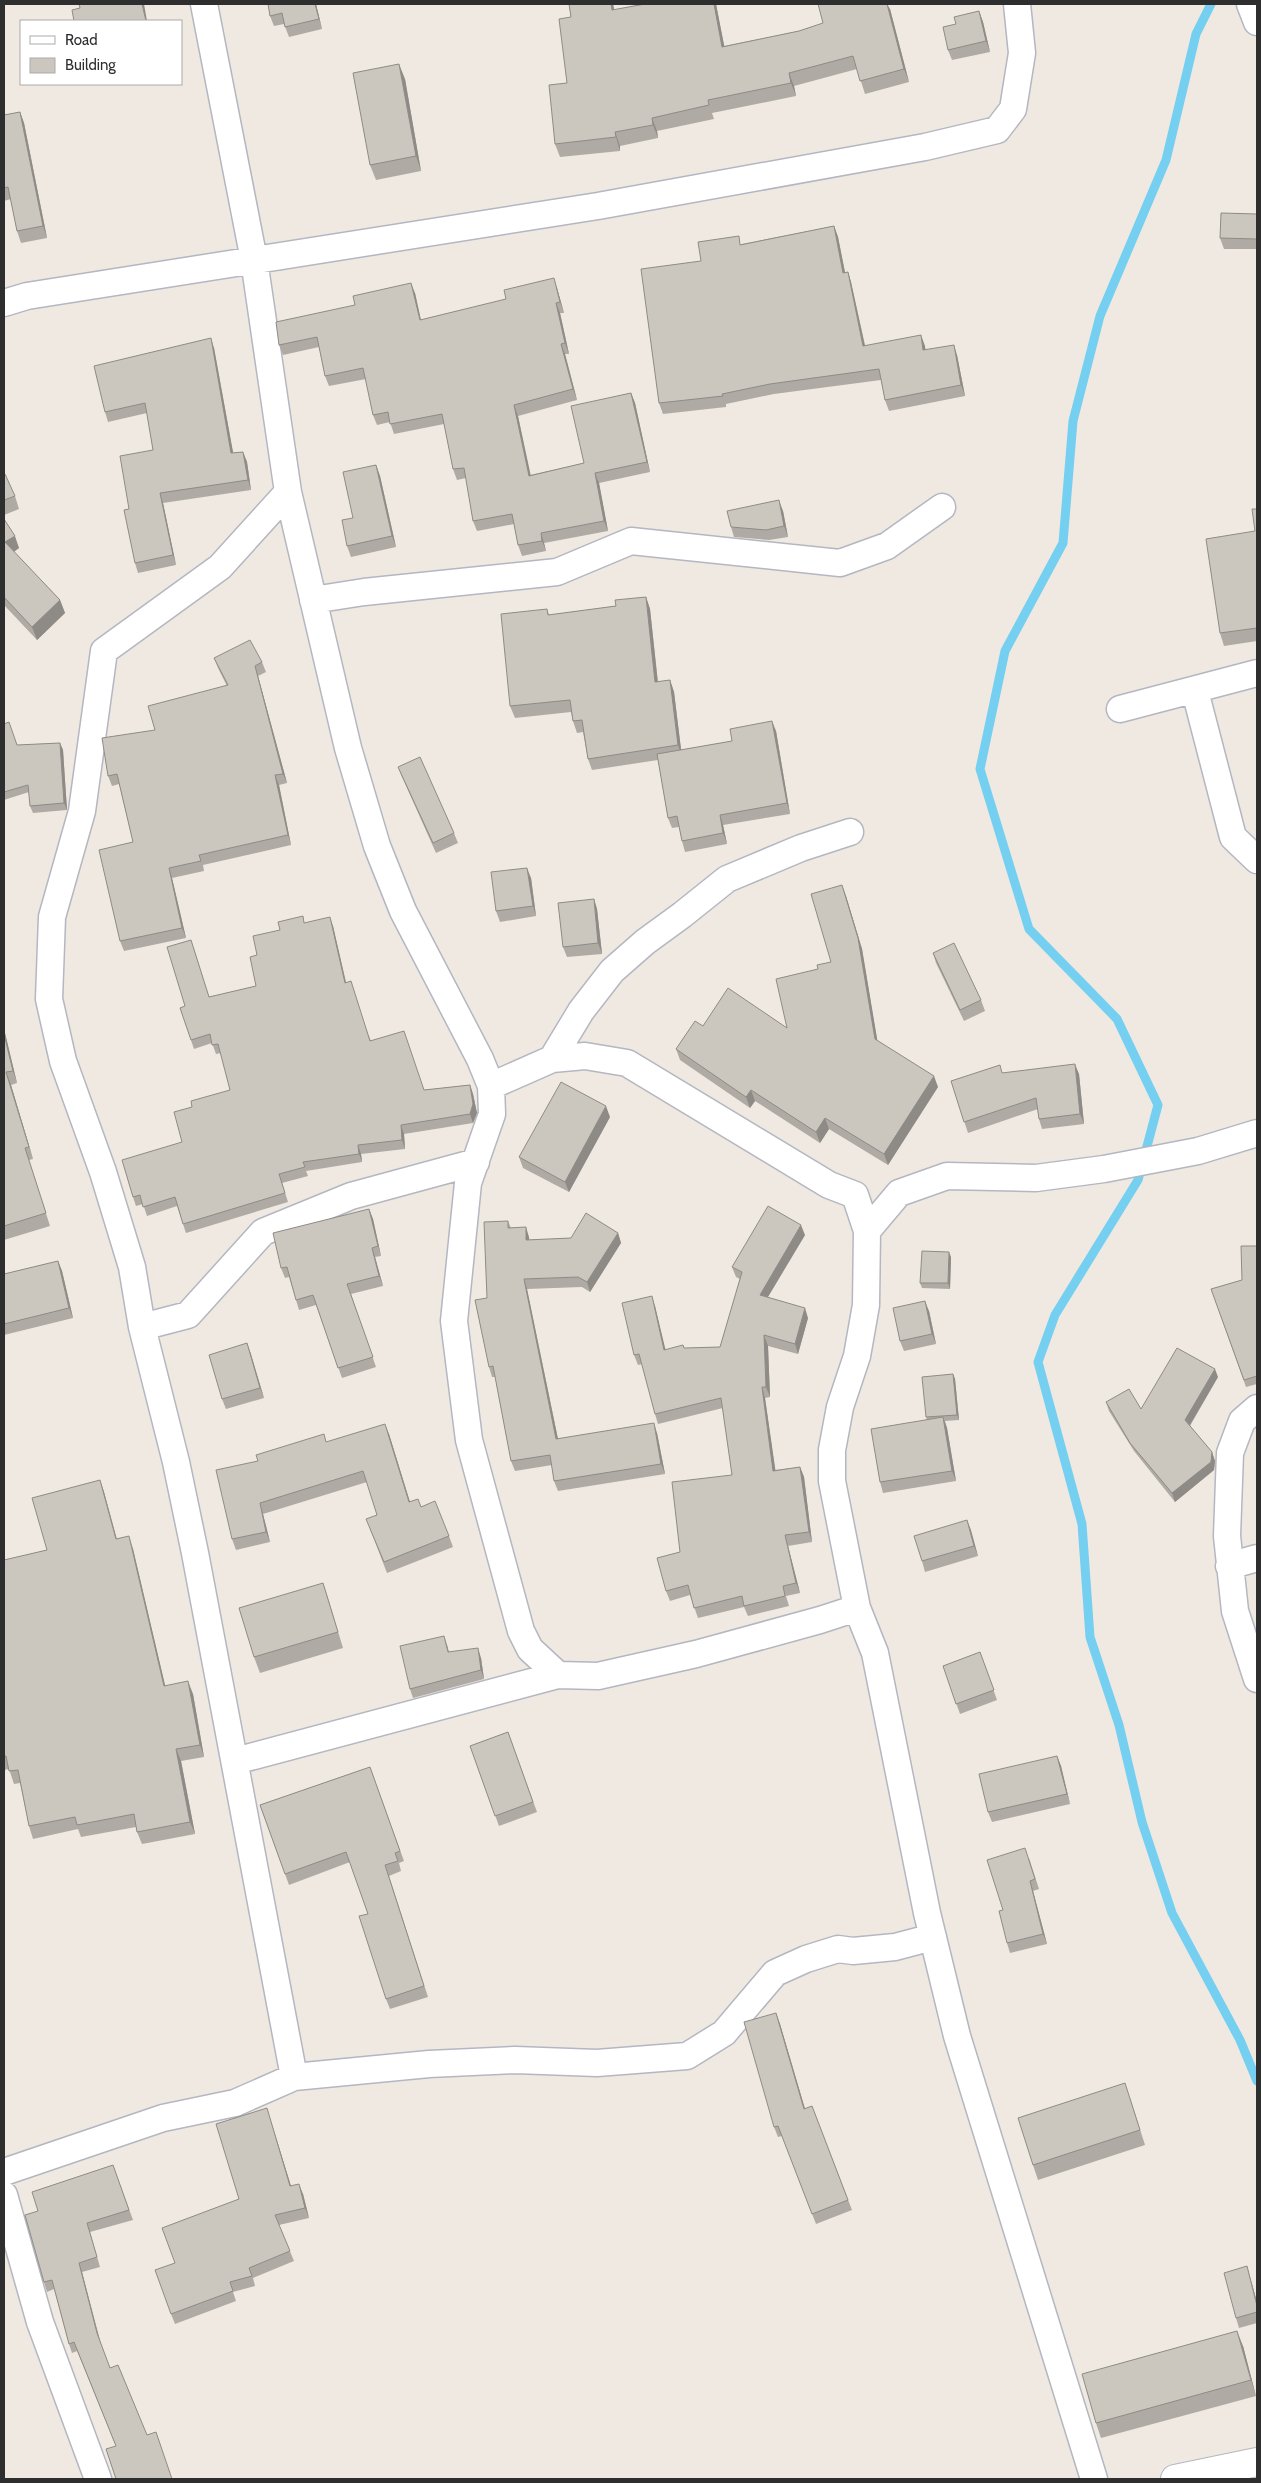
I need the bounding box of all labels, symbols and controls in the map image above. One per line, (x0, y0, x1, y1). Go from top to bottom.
legend (20, 20, 182, 85)
text: Road (65, 31, 98, 49)
text: Building (65, 56, 116, 74)

